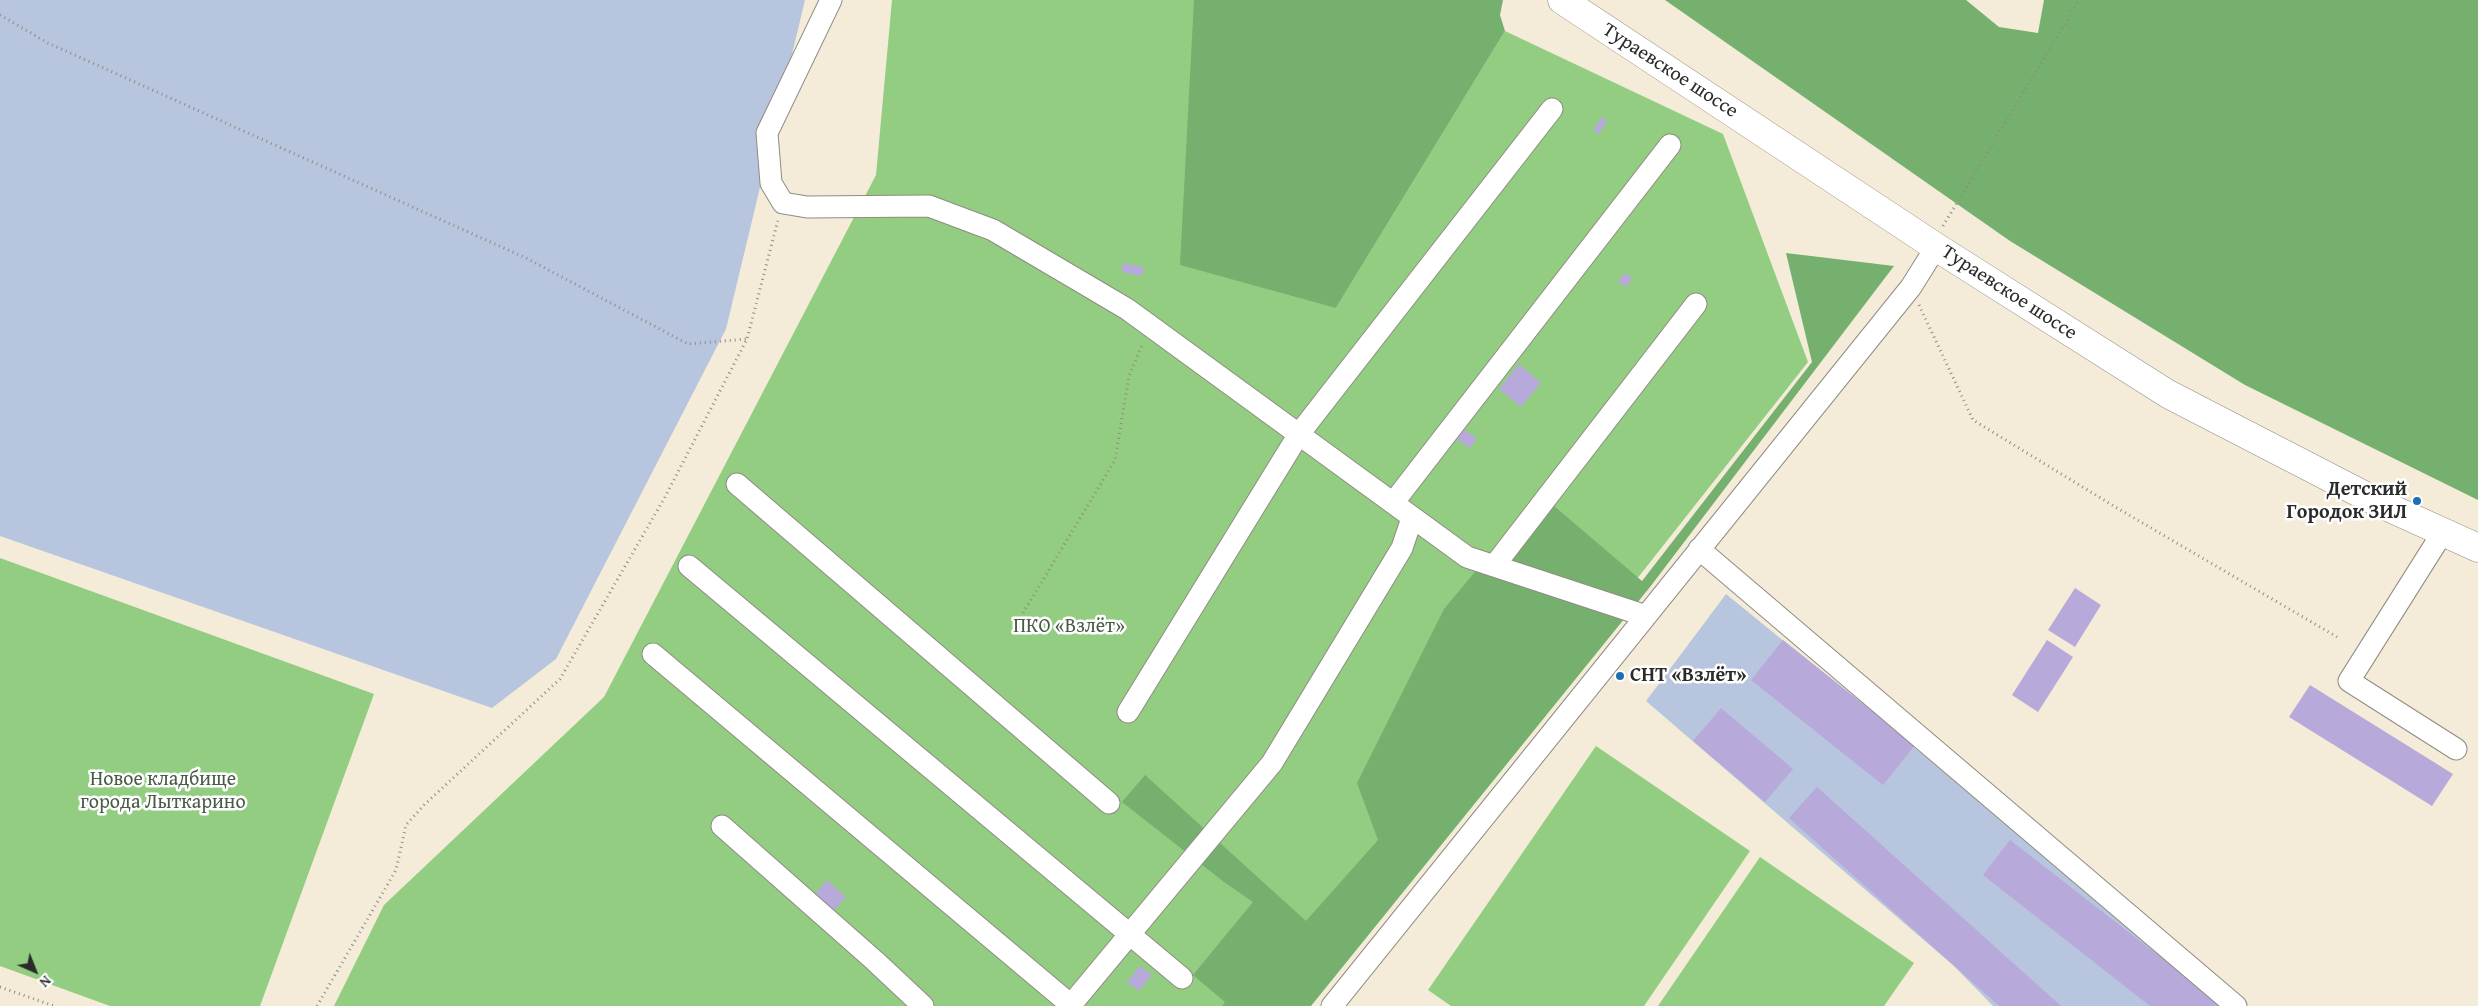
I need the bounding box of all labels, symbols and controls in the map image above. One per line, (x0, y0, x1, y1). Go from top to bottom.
street label: Тураевское шоссе (1598, 18, 1742, 124)
street label: Тураевское шоссе (1937, 240, 2081, 346)
place label: Детский Городок ЗИЛ (2287, 478, 2407, 525)
marker: Детский Городок ЗИЛ (2411, 495, 2423, 507)
park label: ПКО «Взлёт» (1013, 615, 1125, 639)
place label: СНТ «Взлёт» (1630, 664, 1746, 688)
marker: СНТ «Взлёт» (1614, 670, 1626, 682)
park label: Новое кладбище города Лыткарино (80, 768, 246, 815)
north arrow (10, 946, 60, 996)
text: N (35, 971, 56, 992)

